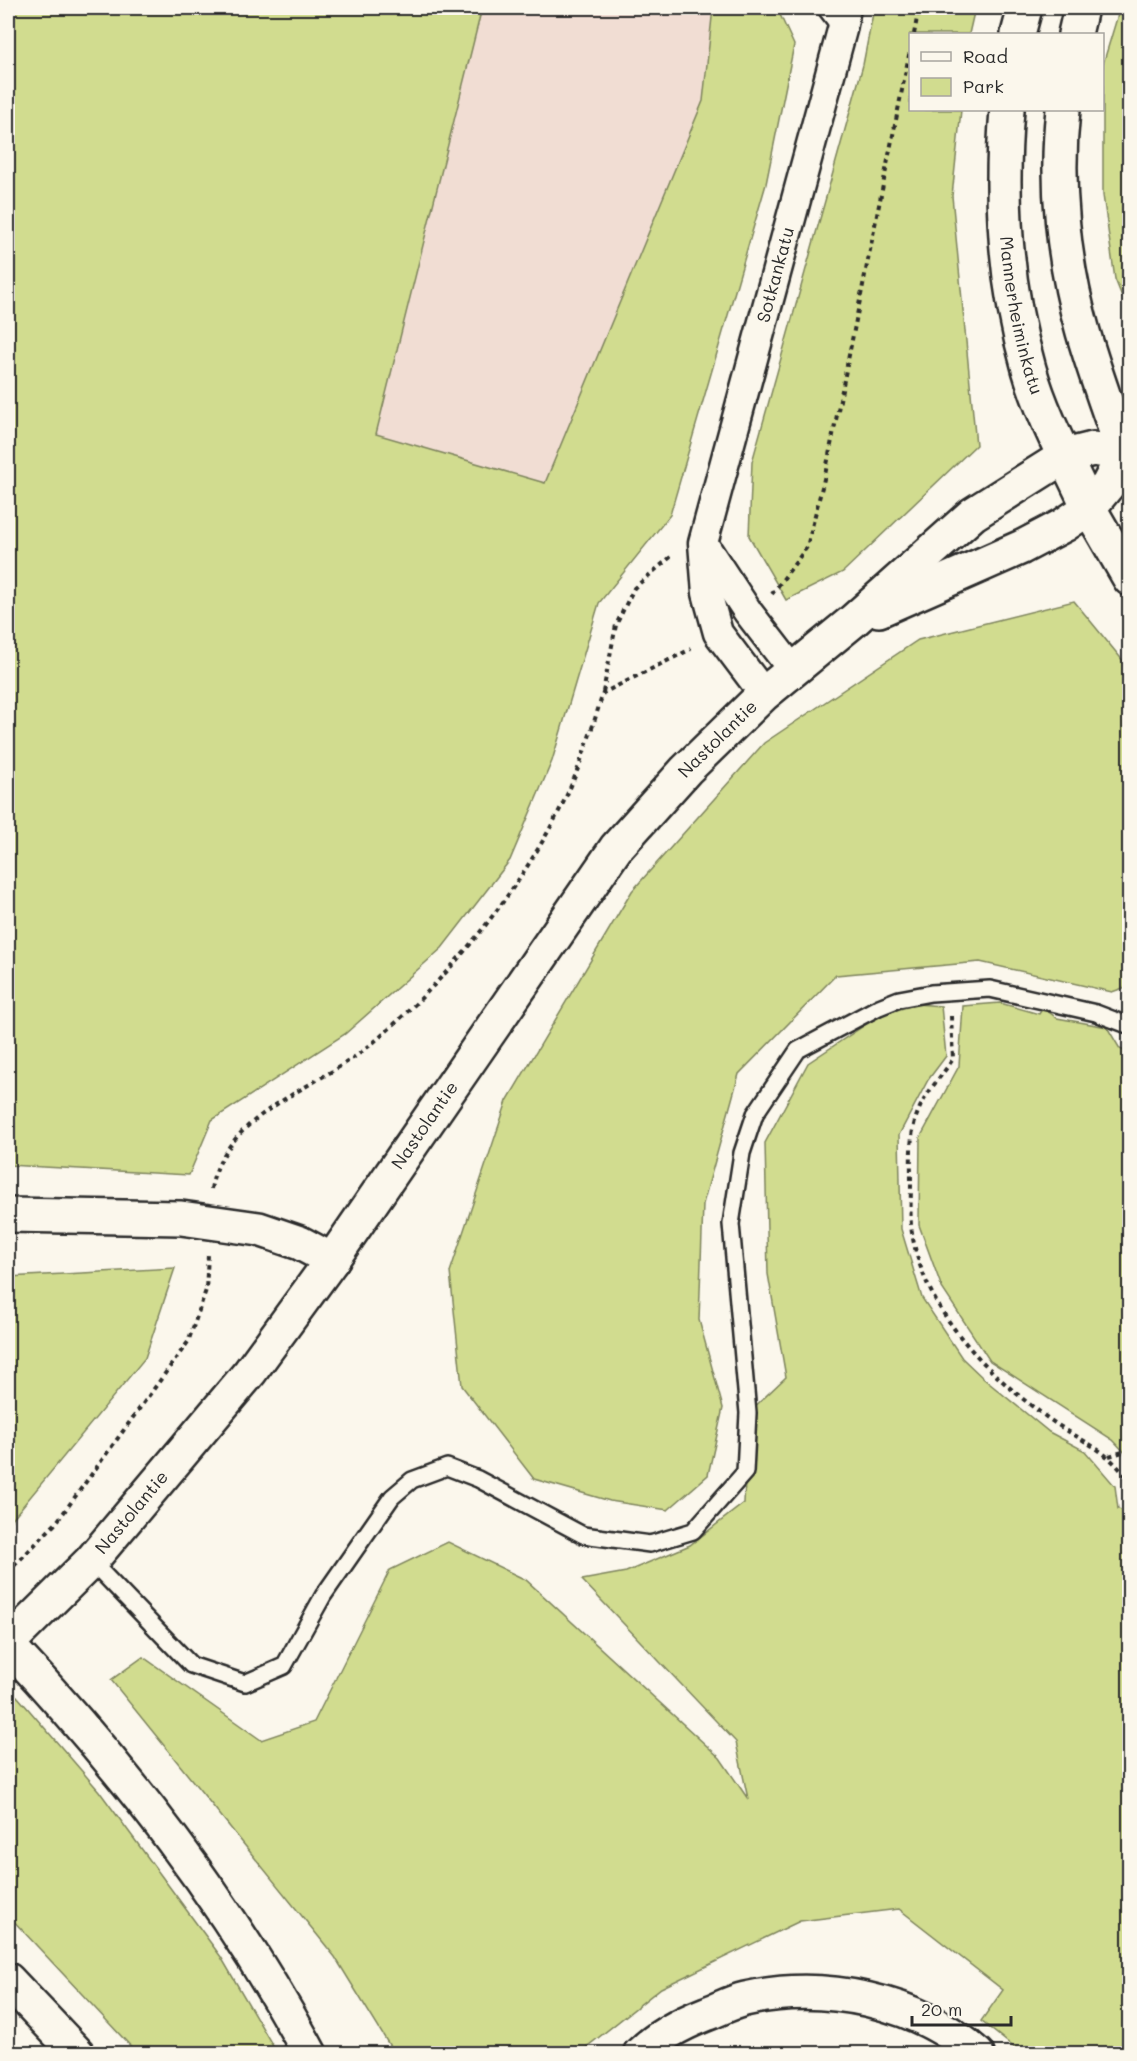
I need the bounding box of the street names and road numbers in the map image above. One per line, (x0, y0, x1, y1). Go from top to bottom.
street label: Sotkankatu (750, 224, 799, 325)
street label: Mannerheiminkatu (995, 235, 1049, 398)
street label: Nastolantie (672, 694, 762, 782)
street label: Nastolantie (385, 1076, 463, 1174)
street label: Nastolantie (89, 1465, 173, 1559)

